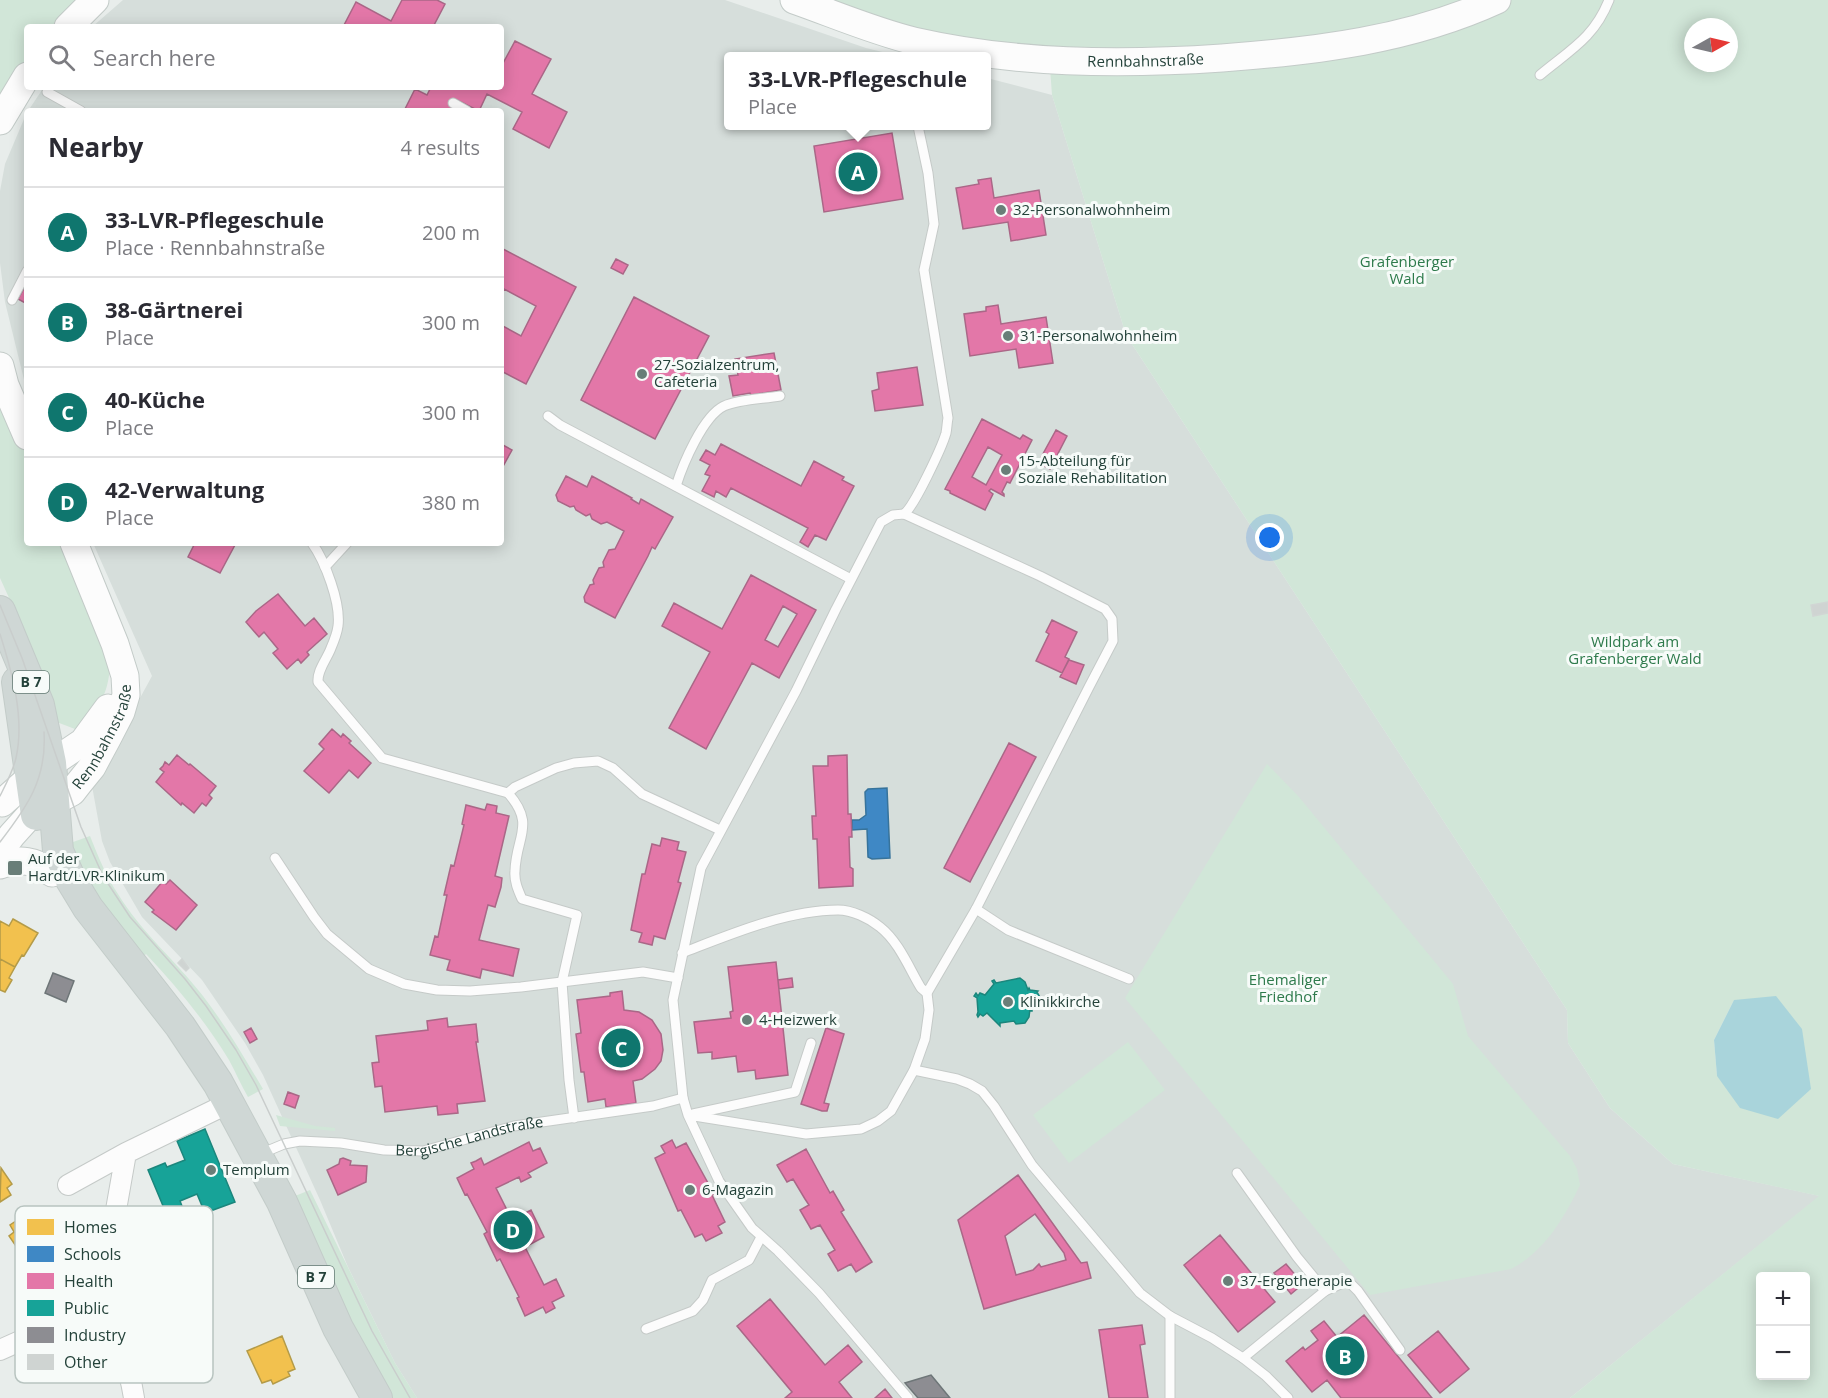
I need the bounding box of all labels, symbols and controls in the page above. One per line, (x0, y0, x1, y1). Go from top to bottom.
north arrow (1684, 18, 1738, 72)
search box (24, 24, 504, 90)
icon: search (45, 41, 78, 74)
text: Search here (93, 42, 216, 72)
street label: Rennbahnstraße (1087, 48, 1205, 71)
popup (724, 52, 991, 130)
text: 33-LVR-Pflegeschule (748, 63, 967, 93)
text: Place (748, 93, 797, 120)
text: Nearby (48, 129, 143, 165)
text: 4 results (400, 134, 480, 161)
pin: A (838, 150, 878, 195)
place label: 32-Personalwohnheim (1013, 199, 1170, 219)
marker: 32-Personalwohnheim (994, 203, 1008, 217)
text: 33-LVR-Pflegeschule (105, 204, 324, 234)
text: A (61, 219, 74, 246)
text: 200 m (422, 219, 480, 246)
text: Place · Rennbahnstraße (105, 234, 325, 261)
park label: Grafenberger Wald (1360, 251, 1454, 288)
text: 38-Gärtnerei (105, 294, 243, 324)
text: B (61, 309, 74, 336)
text: 300 m (422, 309, 480, 336)
text: Place (105, 324, 154, 351)
place label: 31-Personalwohnheim (1020, 325, 1177, 345)
marker: 31-Personalwohnheim (1001, 329, 1015, 343)
place label: 27-Sozialzentrum, Cafeteria (654, 354, 779, 391)
marker: 27-Sozialzentrum, Cafeteria (635, 367, 649, 381)
text: 40-Küche (105, 384, 205, 414)
text: C (61, 399, 74, 426)
text: 300 m (422, 399, 480, 426)
text: Place (105, 414, 154, 441)
place label: 15-Abteilung für Soziale Rehabilitation (1018, 450, 1167, 487)
marker: 15-Abteilung für Soziale Rehabilitation (999, 463, 1013, 477)
text: 42-Verwaltung (105, 474, 264, 504)
text: D (60, 489, 75, 516)
text: 380 m (422, 489, 480, 516)
text: Place (105, 504, 154, 531)
your location (1255, 523, 1284, 552)
park label: Wildpark am Grafenberger Wald (1568, 631, 1702, 668)
road number: B 7 (13, 671, 49, 693)
street label: Rennbahnstraße (67, 684, 135, 793)
place label: Auf der Hardt/LVR-Klinikum (28, 848, 165, 885)
marker: Auf der Hardt/LVR-Klinikum (6, 859, 24, 877)
park label: Ehemaliger Friedhof (1249, 969, 1327, 1006)
place label: Klinikkirche (1020, 991, 1100, 1011)
marker: Klinikkirche (1001, 995, 1015, 1009)
place label: 4-Heizwerk (759, 1009, 837, 1029)
marker: 4-Heizwerk (740, 1013, 754, 1027)
pin: C (602, 1026, 640, 1070)
street label: Bergische Landstraße (395, 1111, 544, 1161)
place label: Templum (223, 1159, 290, 1179)
marker: Templum (204, 1163, 218, 1177)
place label: 6-Magazin (702, 1179, 774, 1199)
marker: 6-Magazin (683, 1183, 697, 1197)
legend (15, 1206, 213, 1383)
pin: D (494, 1208, 532, 1252)
text: Homes (64, 1216, 117, 1238)
text: Schools (64, 1243, 121, 1265)
road number: B 7 (298, 1266, 334, 1288)
text: Health (64, 1270, 113, 1292)
place label: 37-Ergotherapie (1240, 1270, 1352, 1290)
map controls (1756, 1272, 1810, 1380)
button: + (1756, 1272, 1810, 1326)
marker: 37-Ergotherapie (1221, 1274, 1235, 1288)
text: Public (64, 1297, 109, 1319)
text: Industry (64, 1324, 127, 1346)
button: − (1756, 1326, 1810, 1380)
pin: B (1326, 1334, 1364, 1378)
text: Other (64, 1351, 108, 1373)

